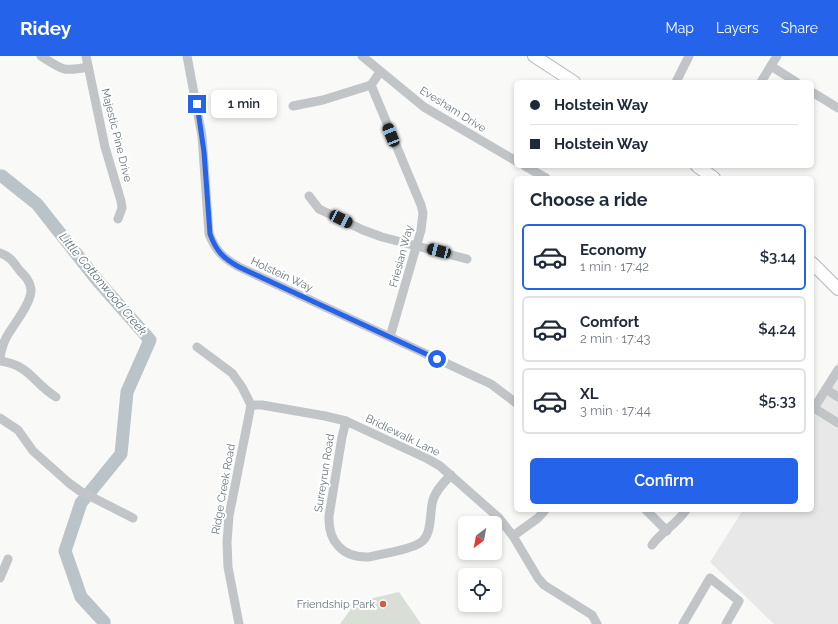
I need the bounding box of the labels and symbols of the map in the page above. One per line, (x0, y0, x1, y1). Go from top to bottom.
street label: Evesham Drive (417, 84, 489, 135)
street label: Majestic Pine Drive (99, 87, 135, 184)
callout: 1 min (211, 90, 277, 118)
route end (188, 95, 206, 113)
car (381, 122, 401, 148)
car (328, 208, 354, 230)
street label: Friesian Way (387, 223, 416, 289)
water label: Little Cottonwood Creek (56, 230, 150, 338)
car (426, 242, 452, 260)
street label: Holstein Way (249, 254, 315, 294)
route start (428, 350, 446, 368)
street label: Bridlewalk Lane (363, 412, 443, 459)
street label: Surreyrun Road (312, 433, 337, 513)
street label: Ridge Creek Road (209, 443, 238, 535)
north arrow (458, 516, 502, 560)
place label: Friendship Park (297, 598, 375, 611)
marker: Friendship Park (378, 599, 388, 609)

